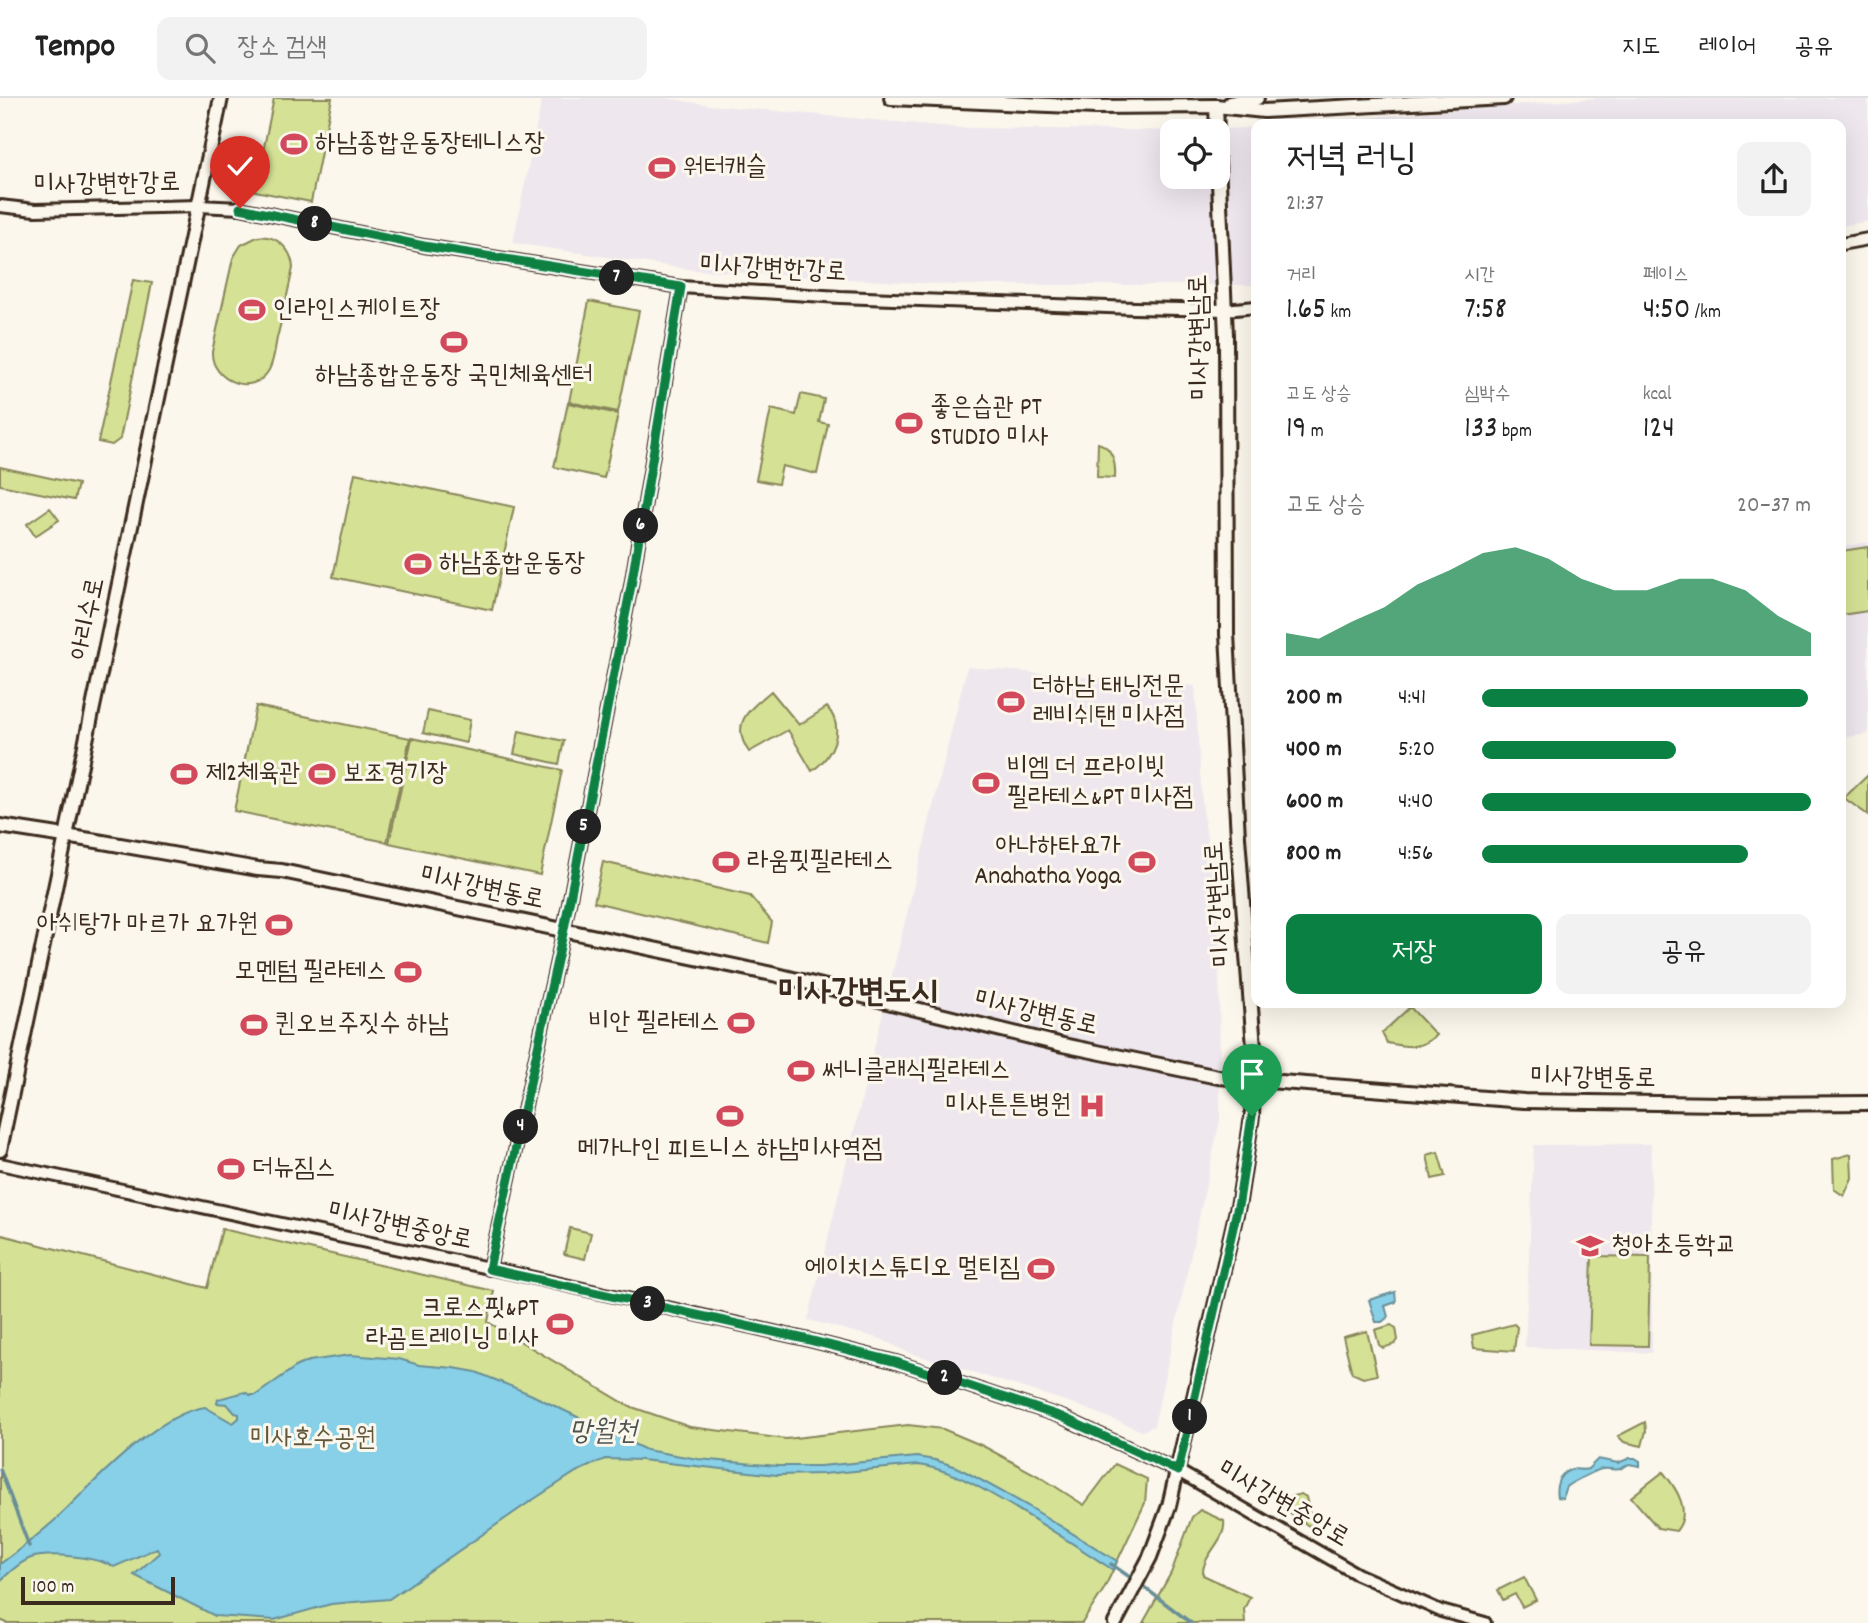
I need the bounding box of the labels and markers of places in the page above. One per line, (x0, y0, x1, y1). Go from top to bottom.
place label: 하남종합운동장테니스장 (315, 126, 545, 163)
sports icon: 하남종합운동장테니스장 (279, 129, 309, 159)
pin (210, 136, 270, 208)
place label: 워터캐슬 (683, 150, 767, 187)
sports icon: 워터캐슬 (647, 153, 677, 183)
pin: 8 (298, 206, 332, 242)
pin: 7 (600, 260, 634, 296)
place label: 인라인스케이트장 (273, 292, 440, 329)
sports icon: 인라인스케이트장 (237, 295, 267, 325)
sports icon: 하남종합운동장 국민체육센터 (439, 327, 469, 357)
place label: 하남종합운동장 국민체육센터 (315, 358, 593, 395)
place label: 좋은습관 PT STUDIO 미사 (930, 390, 1049, 457)
sports icon: 좋은습관 PT STUDIO 미사 (894, 408, 924, 438)
pin: 6 (624, 508, 658, 544)
place label: 하남종합운동장 (439, 546, 586, 583)
sports icon: 하남종합운동장 (403, 549, 433, 579)
place label: 더하남 태닝전문 레비쉬탠 미사점 (1032, 669, 1184, 736)
sports icon: 더하남 태닝전문 레비쉬탠 미사점 (996, 687, 1026, 717)
place label: 비엠 더 프라이빗 필라테스&PT 미사점 (1007, 750, 1193, 817)
place label: 제2체육관 (205, 756, 300, 793)
place label: 보조경기장 (343, 756, 448, 793)
sports icon: 제2체육관 (169, 759, 199, 789)
sports icon: 보조경기장 (307, 759, 337, 789)
sports icon: 비엠 더 프라이빗 필라테스&PT 미사점 (971, 768, 1001, 798)
pin: 5 (566, 810, 602, 844)
place label: 아나하타요가 Anahatha Yoga (974, 829, 1122, 896)
place label: 라움핏필라테스 (747, 844, 893, 881)
sports icon: 라움핏필라테스 (711, 847, 741, 877)
sports icon: 아나하타요가 Anahatha Yoga (1127, 847, 1157, 877)
place label: 아쉬탕가 마르가 요가원 (37, 907, 258, 944)
sports icon: 아쉬탕가 마르가 요가원 (264, 910, 294, 940)
place label: 모멘텀 필라테스 (235, 954, 387, 991)
sports icon: 모멘텀 필라테스 (393, 957, 423, 987)
place label: 비안 필라테스 (589, 1005, 720, 1042)
place label: 퀸오브주짓수 하남 (275, 1007, 448, 1044)
sports icon: 비안 필라테스 (726, 1008, 756, 1038)
sports icon: 퀸오브주짓수 하남 (239, 1010, 269, 1040)
pin (1222, 1044, 1282, 1116)
place label: 써니클래식필라테스 (822, 1053, 1010, 1090)
sports icon: 써니클래식필라테스 (786, 1056, 816, 1086)
place label: 미사튼튼병원 (945, 1088, 1071, 1125)
hospital icon: 미사튼튼병원 (1077, 1091, 1107, 1121)
sports icon: 메가나인 피트니스 하남미사역점 (715, 1101, 745, 1131)
pin: 4 (504, 1110, 538, 1144)
place label: 메가나인 피트니스 하남미사역점 (578, 1132, 882, 1169)
place label: 더뉴짐스 (252, 1151, 336, 1188)
sports icon: 더뉴짐스 (216, 1154, 246, 1184)
place label: 청아초등학교 (1611, 1228, 1737, 1265)
school or university icon: 청아초등학교 (1575, 1231, 1605, 1261)
place label: 에이치스튜디오 멀티짐 (805, 1251, 1020, 1288)
sports icon: 에이치스튜디오 멀티짐 (1026, 1254, 1056, 1284)
pin: 3 (630, 1286, 666, 1322)
place label: 크로스핏&PT 라곰트레이닝 미사 (366, 1291, 540, 1358)
sports icon: 크로스핏&PT 라곰트레이닝 미사 (545, 1309, 575, 1339)
pin: 2 (928, 1360, 962, 1396)
pin: 1 (1172, 1400, 1208, 1434)

